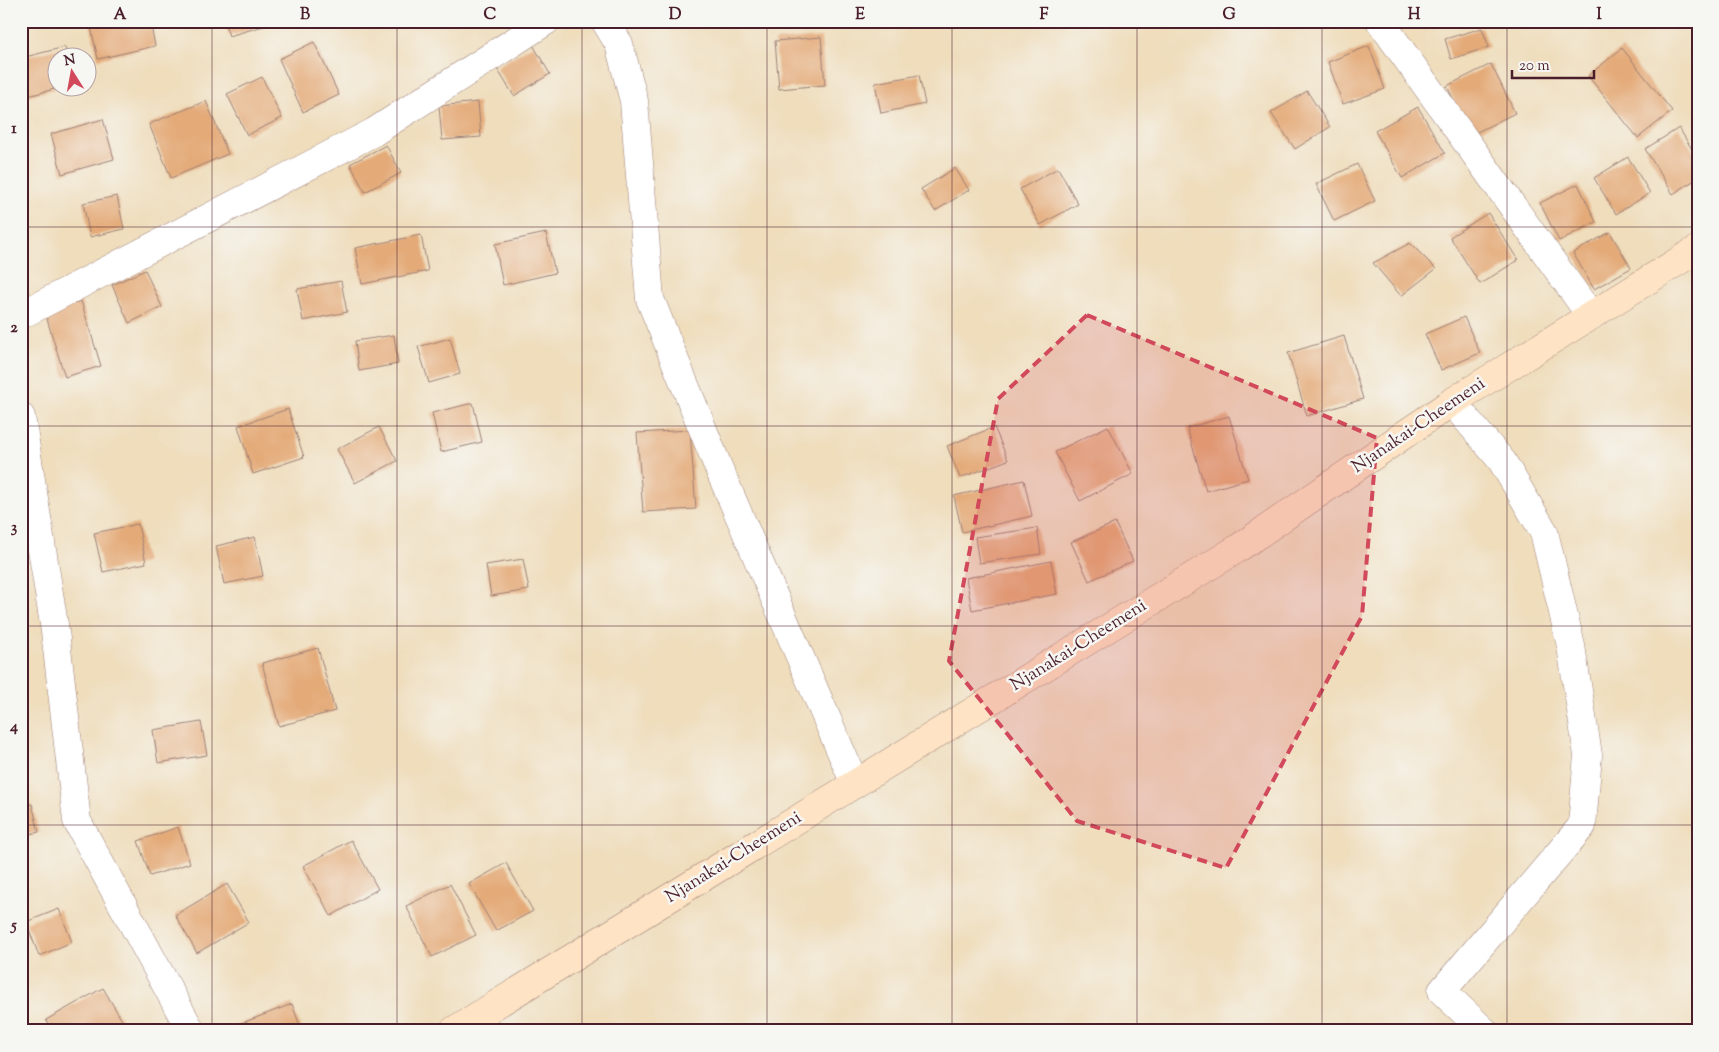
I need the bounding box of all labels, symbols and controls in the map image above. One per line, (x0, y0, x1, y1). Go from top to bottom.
text: A (114, 4, 127, 27)
text: B (300, 4, 310, 27)
text: C (484, 4, 497, 27)
text: D (669, 4, 682, 27)
text: E (855, 4, 865, 27)
text: F (1040, 4, 1049, 27)
text: G (1222, 4, 1236, 27)
text: H (1408, 4, 1421, 27)
text: I (1596, 4, 1602, 27)
north arrow (48, 48, 98, 98)
scale bar (1512, 48, 1594, 80)
text: N (63, 50, 77, 72)
text: 20 m (1519, 56, 1550, 77)
text: 1 (11, 118, 17, 141)
text: 2 (10, 317, 18, 340)
street label: Njanakai-Cheemeni (1347, 372, 1491, 480)
text: 3 (11, 517, 18, 540)
street label: Njanakai-Cheemeni (1006, 594, 1152, 698)
text: 4 (9, 716, 18, 739)
street label: Njanakai-Cheemeni (661, 806, 807, 910)
text: 5 (9, 915, 17, 938)

